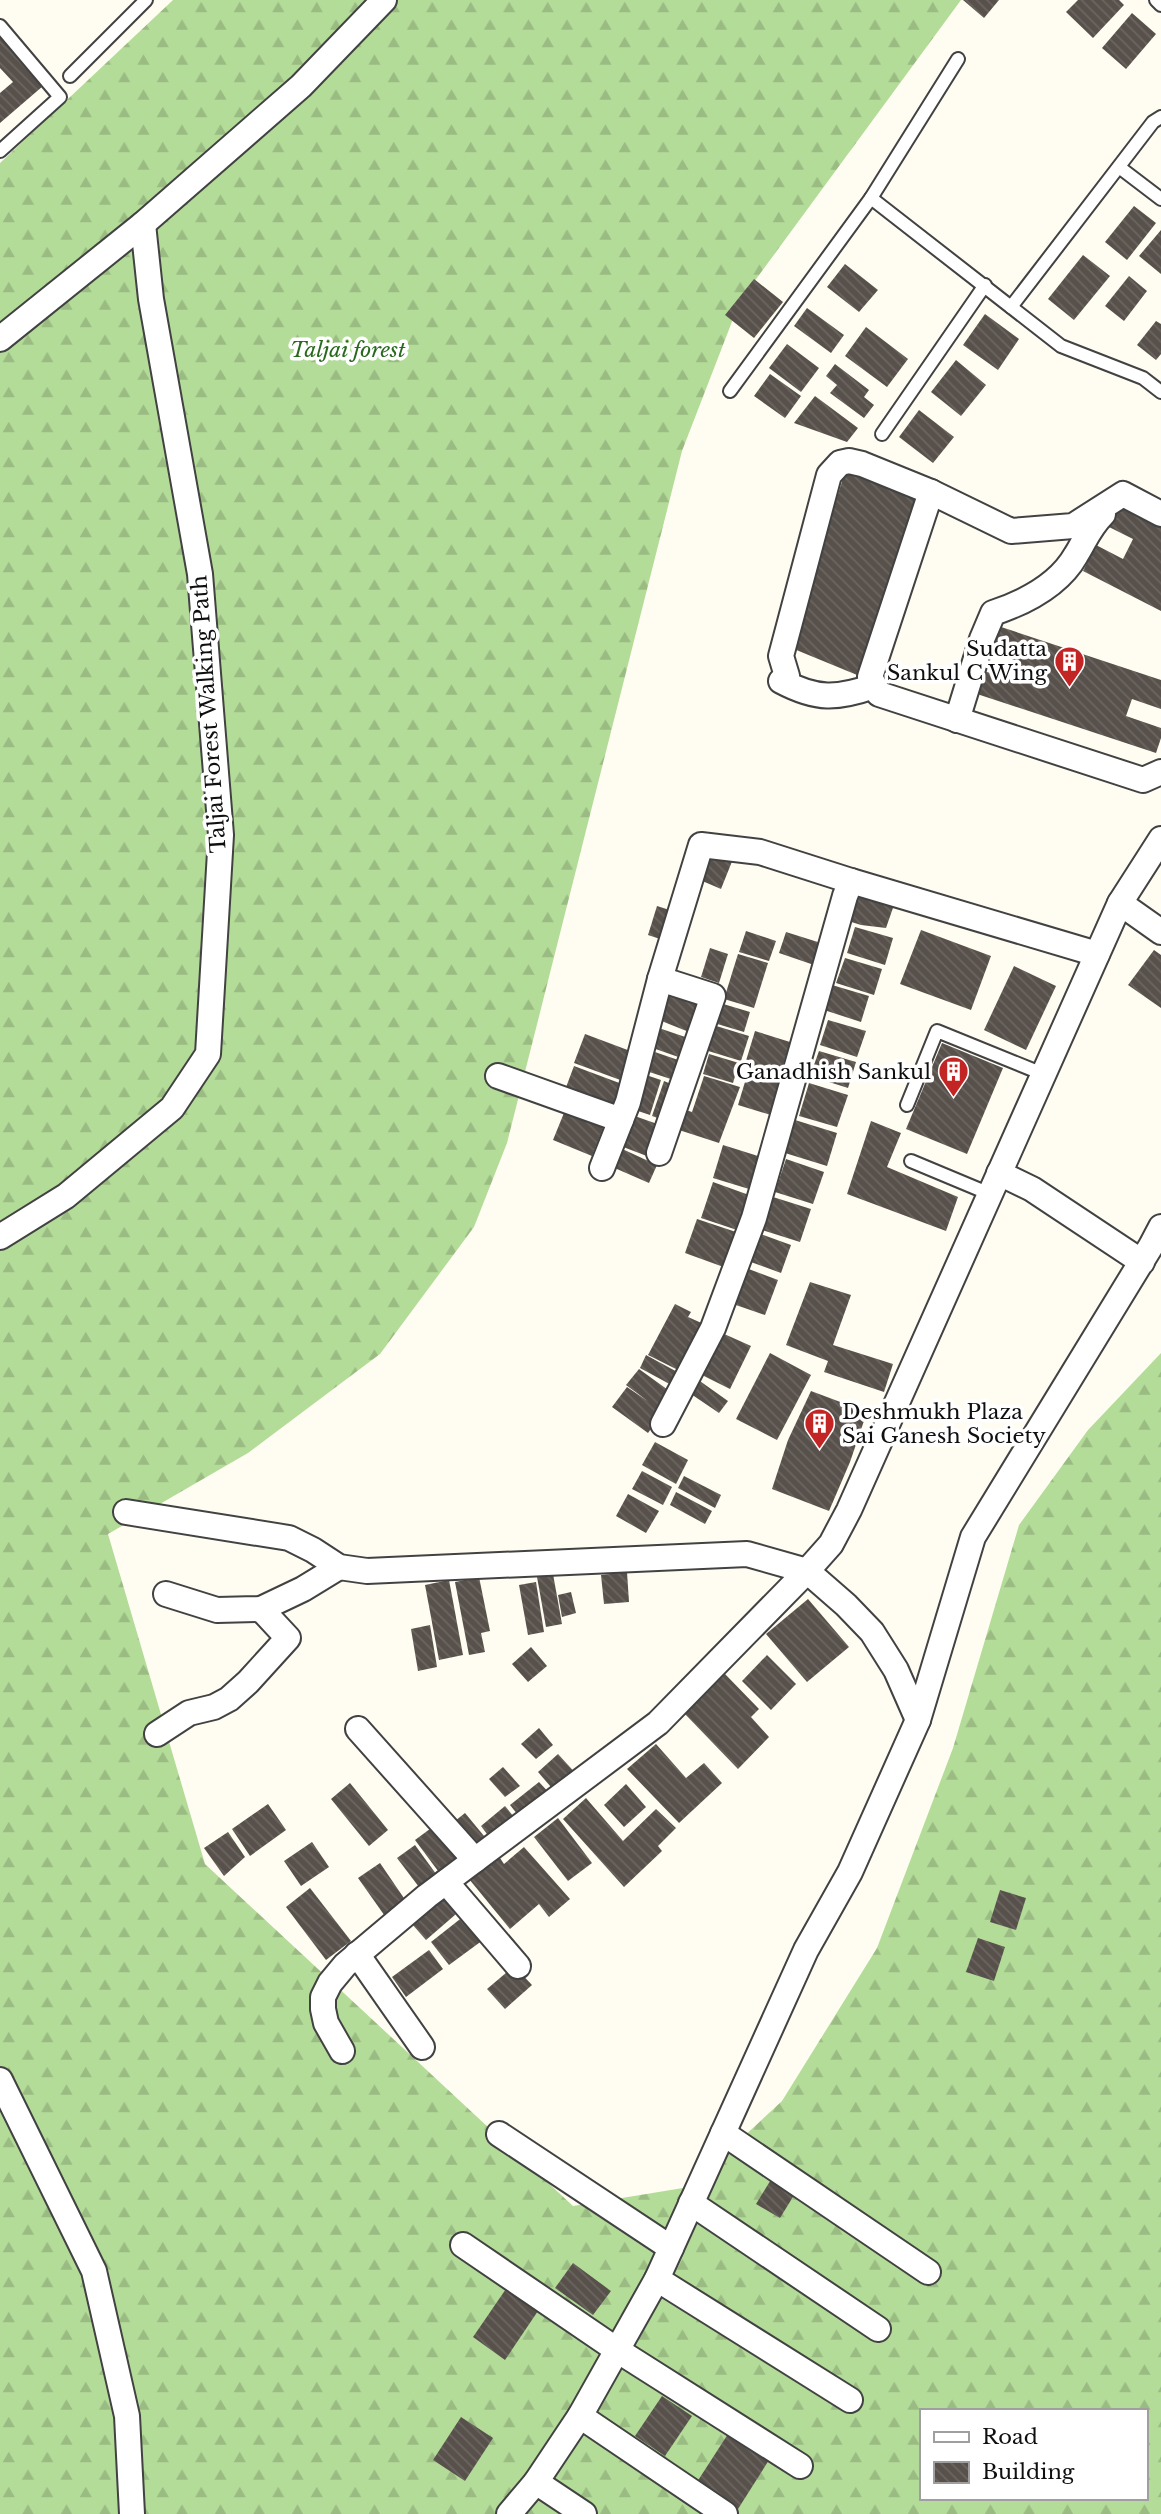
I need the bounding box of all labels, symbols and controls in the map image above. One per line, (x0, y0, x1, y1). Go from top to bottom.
park label: Taljai forest (290, 337, 406, 363)
street label: Taljai Forest Walking Path (186, 574, 232, 854)
place label: Sudatta Sankul C Wing (887, 636, 1047, 686)
building icon: Sudatta Sankul C Wing (1053, 644, 1087, 688)
building icon: Ganadhish Sankul (937, 1055, 971, 1099)
place label: Ganadhish Sankul (736, 1059, 931, 1085)
place label: Deshmukh Plaza Sai Ganesh Society (842, 1399, 1046, 1449)
building icon: Deshmukh Plaza Sai Ganesh Society (802, 1407, 836, 1451)
legend (920, 2409, 1147, 2500)
text: Road (982, 2424, 1038, 2450)
text: Building (982, 2459, 1075, 2485)

